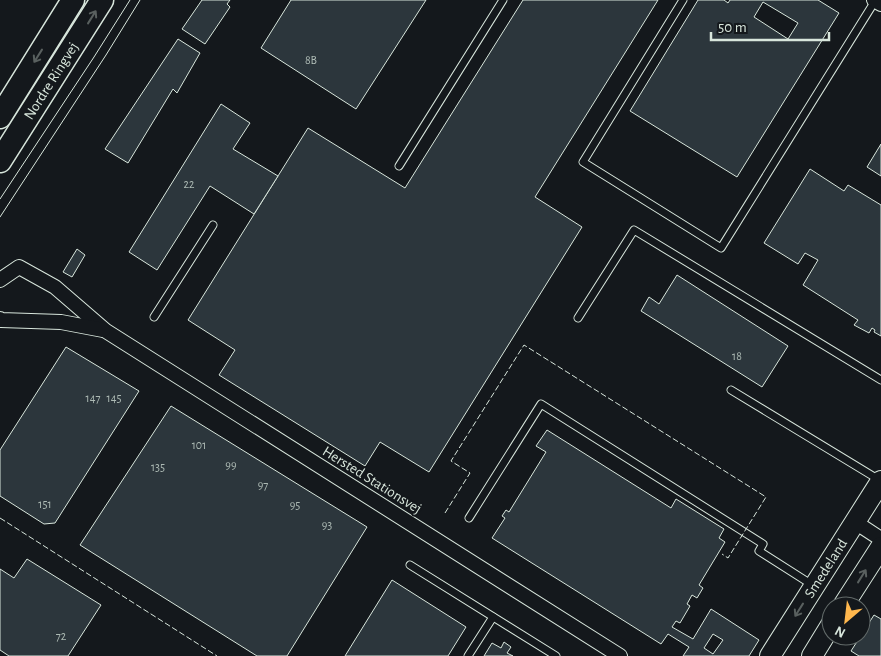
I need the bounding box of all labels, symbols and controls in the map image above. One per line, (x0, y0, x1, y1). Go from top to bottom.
one-way arrow (87, 10, 97, 24)
scale bar (711, 10, 828, 42)
text: 50 m (718, 20, 747, 35)
street label: Nordre Ringvej (21, 40, 81, 122)
one-way arrow (33, 49, 43, 63)
house number: 8B (305, 54, 317, 66)
house number: 22 (184, 178, 195, 190)
house number: 18 (732, 350, 742, 362)
house number: 147 (86, 392, 100, 404)
house number: 145 (107, 392, 121, 404)
house number: 101 (192, 439, 206, 451)
street label: Hersted Stationsvej (320, 444, 424, 516)
house number: 99 (225, 459, 237, 471)
house number: 135 (151, 461, 165, 473)
house number: 97 (258, 479, 268, 491)
house number: 151 (38, 498, 52, 510)
house number: 95 (290, 499, 300, 511)
house number: 93 (322, 519, 332, 531)
street label: Smedeland (802, 536, 850, 600)
one-way arrow (857, 570, 867, 584)
north arrow (821, 596, 871, 646)
one-way arrow (793, 603, 803, 617)
text: N (833, 623, 848, 640)
house number: 72 (56, 630, 67, 642)

